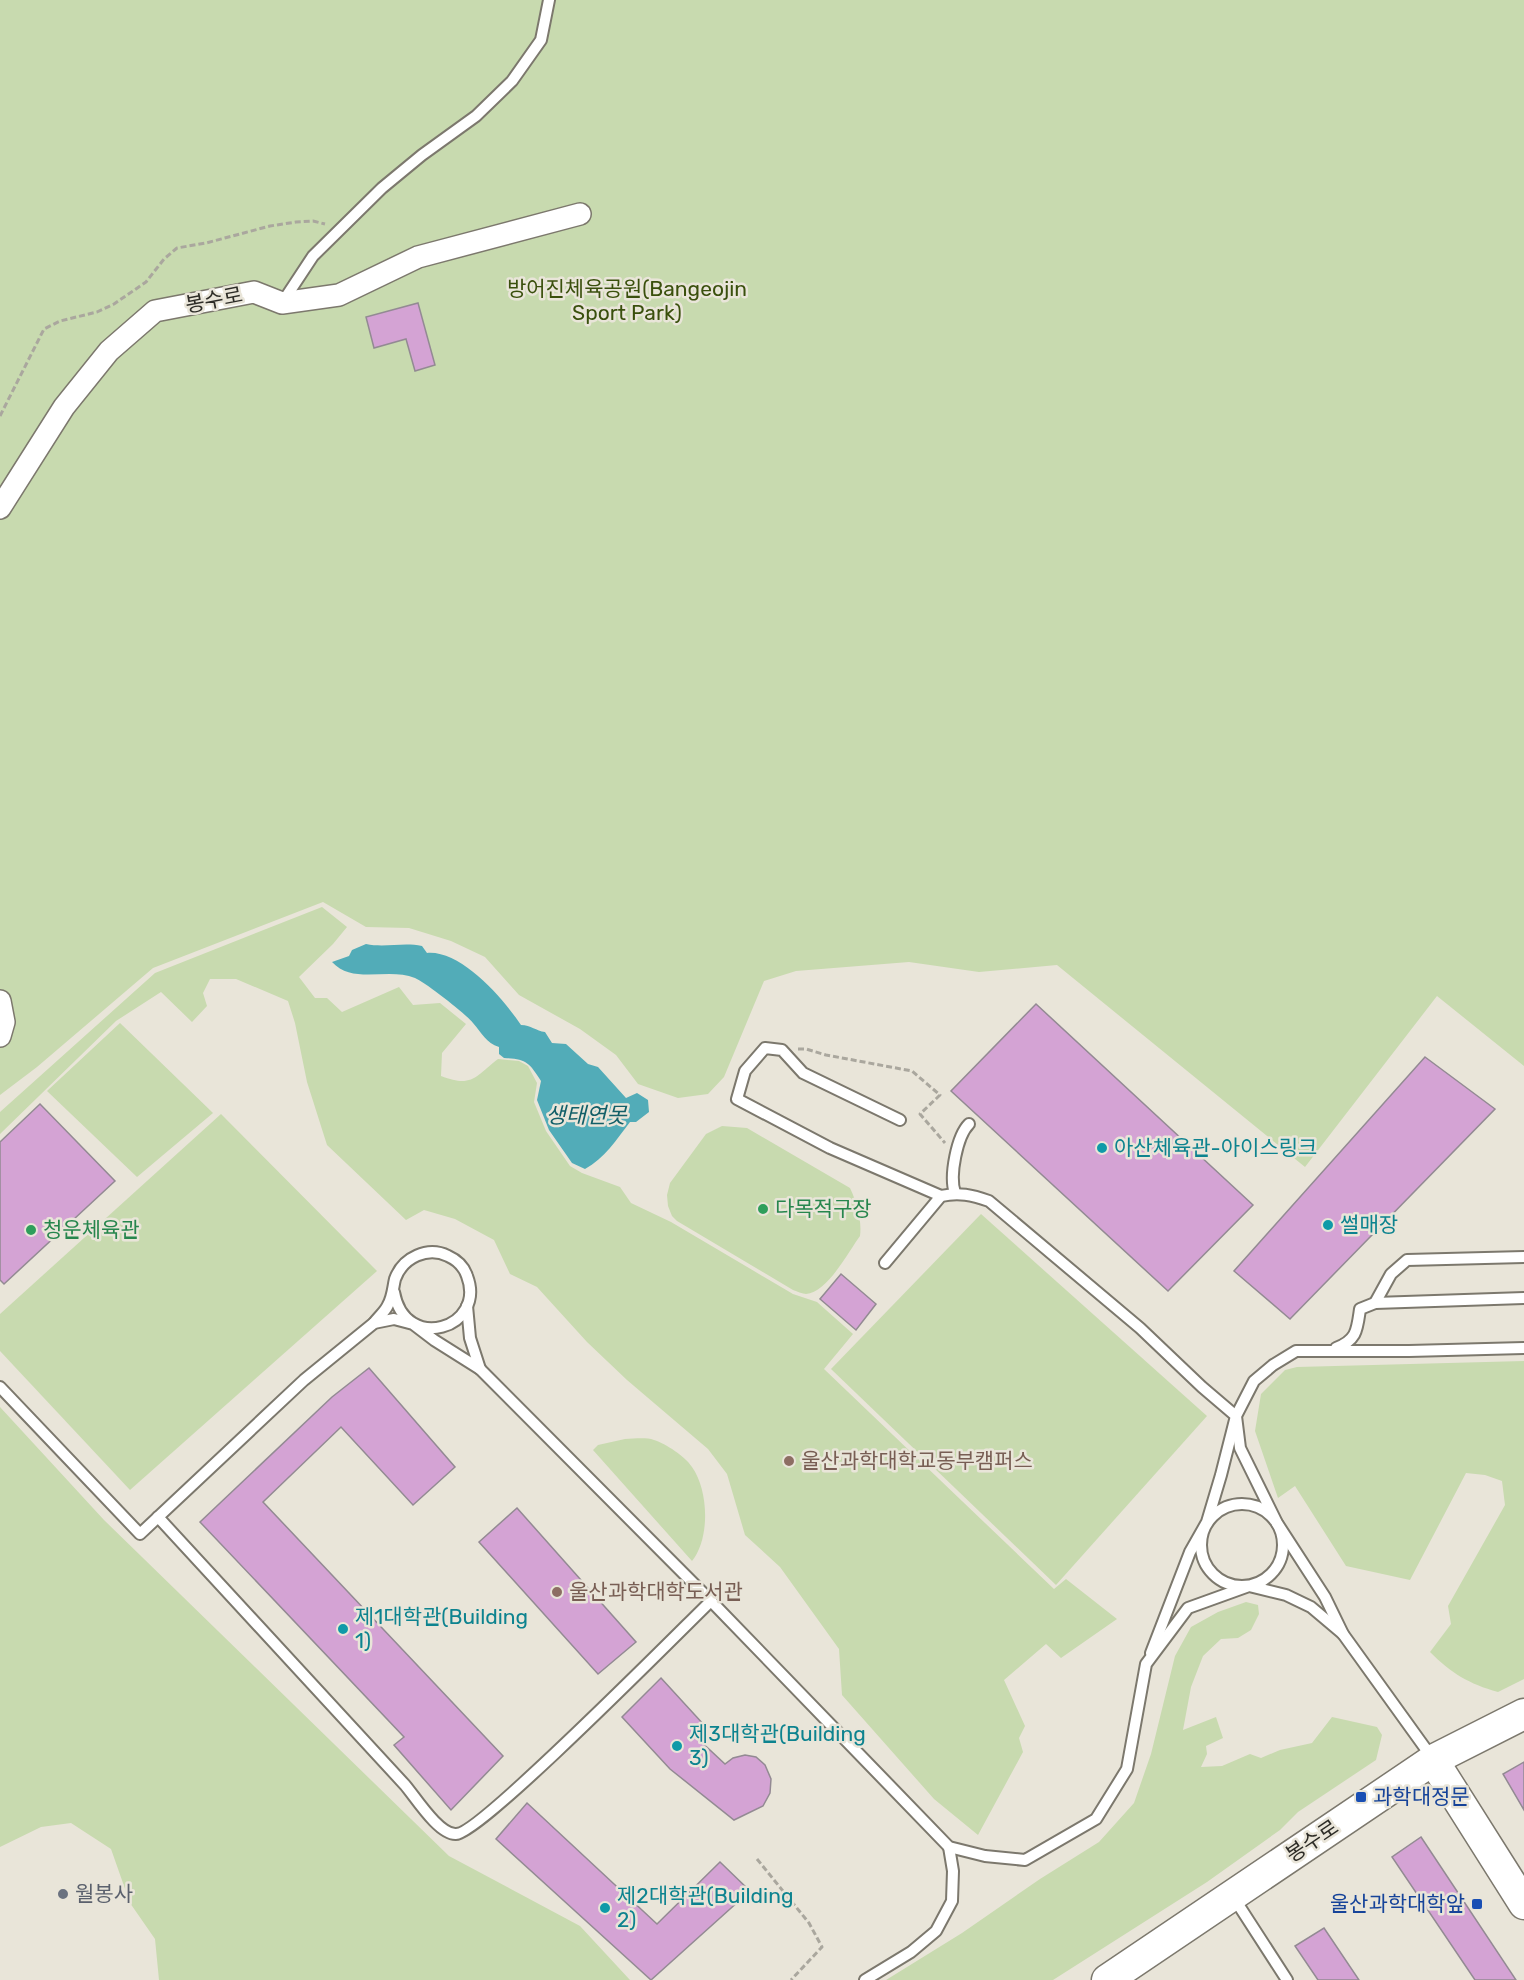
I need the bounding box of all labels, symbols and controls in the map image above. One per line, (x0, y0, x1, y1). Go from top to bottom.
park label: 방어진체육공원(Bangeojin Sport Park) (507, 276, 747, 325)
street label: 봉수로 (183, 282, 245, 317)
water label: 생태연못 (546, 1102, 628, 1129)
place label: 아산체육관-아이스링크 (1114, 1135, 1317, 1160)
marker: 아산체육관-아이스링크 (1095, 1141, 1109, 1155)
place label: 다목적구장 (775, 1196, 872, 1221)
marker: 다목적구장 (756, 1202, 770, 1216)
place label: 썰매장 (1340, 1212, 1398, 1237)
place label: 청운체육관 (43, 1217, 140, 1242)
marker: 썰매장 (1321, 1218, 1335, 1232)
marker: 청운체육관 (24, 1223, 38, 1237)
place label: 울산과학대학교동부캠퍼스 (801, 1448, 1033, 1473)
marker: 울산과학대학교동부캠퍼스 (782, 1454, 796, 1468)
place label: 울산과학대학도서관 (569, 1579, 743, 1604)
marker: 울산과학대학도서관 (550, 1585, 564, 1599)
place label: 제1대학관(Building 1) (355, 1604, 528, 1653)
marker: 제1대학관(Building 1) (336, 1622, 350, 1636)
place label: 제3대학관(Building 3) (689, 1721, 866, 1770)
marker: 제3대학관(Building 3) (670, 1739, 684, 1753)
place label: 과학대정문 (1373, 1784, 1470, 1809)
marker: 과학대정문 (1354, 1790, 1368, 1804)
street label: 봉수로 (1281, 1814, 1343, 1867)
place label: 월봉사 (75, 1881, 133, 1906)
place label: 제2대학관(Building 2) (617, 1883, 793, 1932)
marker: 월봉사 (56, 1887, 70, 1901)
place label: 울산과학대학앞 (1330, 1891, 1465, 1916)
marker: 울산과학대학앞 (1470, 1897, 1484, 1911)
marker: 제2대학관(Building 2) (598, 1901, 612, 1915)

